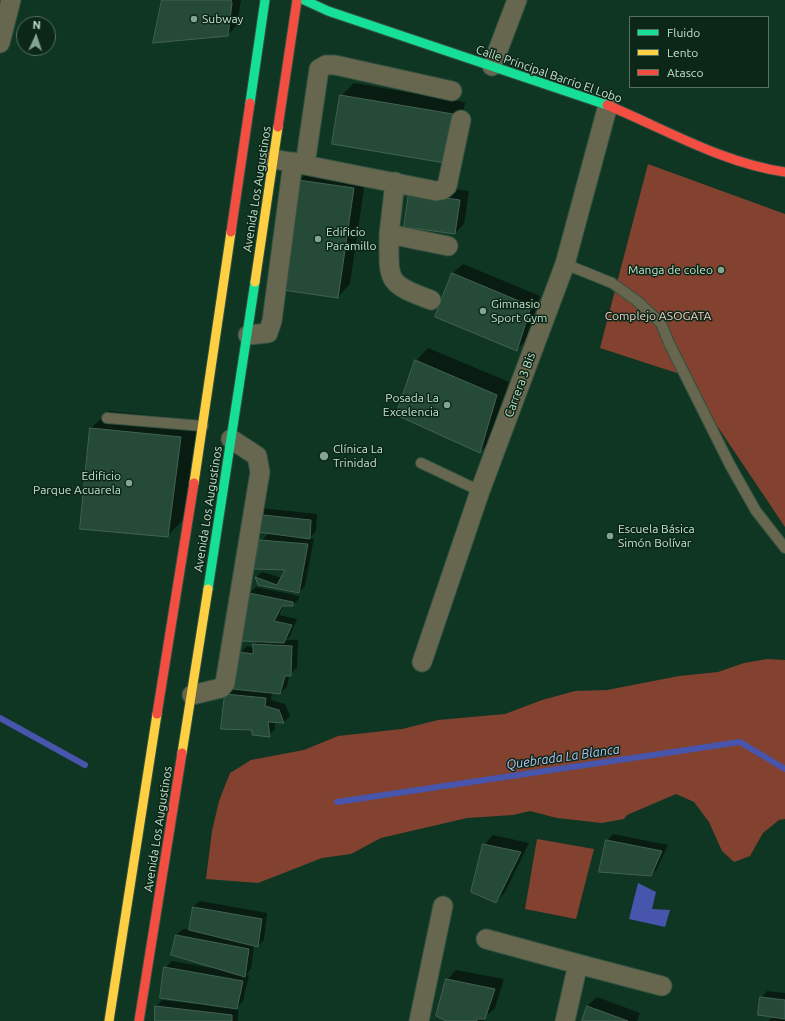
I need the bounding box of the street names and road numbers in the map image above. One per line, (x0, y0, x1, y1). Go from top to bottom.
street label: Calle Principal Barrio El Lobo (474, 42, 624, 106)
street label: Avenida Los Augustinos (240, 125, 274, 253)
street label: Carrera 3 Bis (502, 351, 538, 419)
street label: Avenida Los Augustinos (191, 445, 225, 573)
street label: Avenida Los Augustinos (141, 765, 175, 893)

